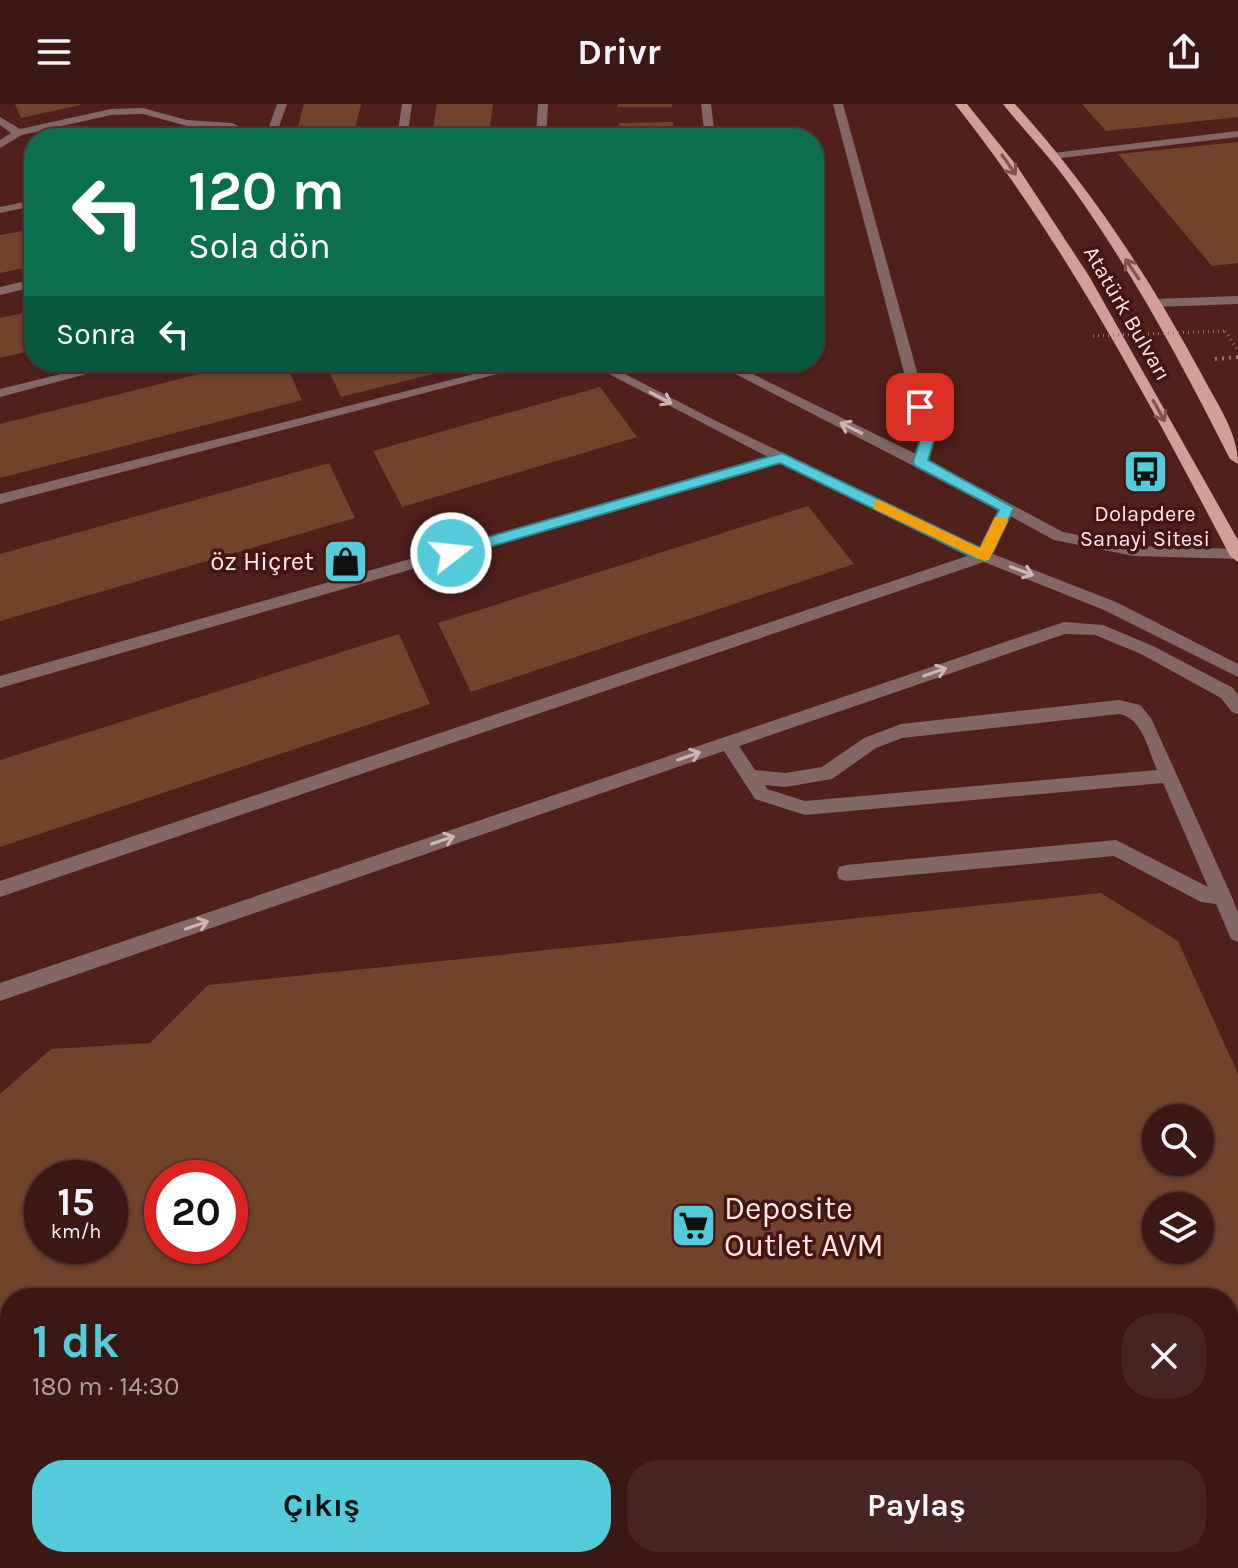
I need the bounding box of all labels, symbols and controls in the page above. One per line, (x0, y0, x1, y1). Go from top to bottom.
icon: menu (32, 30, 76, 74)
icon: share (1162, 30, 1206, 74)
text: Drivr (577, 31, 661, 73)
one-way arrow (1001, 153, 1017, 175)
text: 120 m (188, 158, 345, 223)
icon: left (56, 160, 160, 264)
text: Sola dön (188, 225, 331, 267)
street label: Atatürk Bulvarı (1078, 242, 1176, 385)
one-way arrow (1124, 258, 1140, 281)
icon: left (152, 312, 196, 356)
text: Sonra (56, 316, 136, 352)
pin (886, 373, 954, 441)
icon: arrive (898, 385, 942, 429)
one-way arrow (649, 391, 673, 407)
one-way arrow (1151, 399, 1167, 422)
one-way arrow (839, 420, 863, 435)
bus stop icon: Dolapdere Sanayi Sitesi (1121, 448, 1169, 496)
place label: Dolapdere Sanayi Sitesi (1080, 501, 1210, 552)
position arrow (409, 511, 493, 595)
shop icon: öz Hiçret (321, 537, 369, 585)
place label: öz Hiçret (210, 546, 314, 577)
one-way arrow (1009, 565, 1034, 579)
one-way arrow (922, 664, 947, 678)
one-way arrow (676, 748, 701, 763)
one-way arrow (430, 832, 455, 847)
one-way arrow (184, 916, 209, 931)
map controls (1142, 1104, 1214, 1264)
button: search (1142, 1104, 1214, 1176)
speed limit sign: 20 (144, 1160, 248, 1264)
text: 15 (57, 1178, 95, 1225)
place label: Deposite Outlet AVM (724, 1190, 884, 1264)
button: layers (1142, 1192, 1214, 1264)
supermarket icon: Deposite Outlet AVM (669, 1202, 717, 1250)
text: km/h (51, 1220, 101, 1243)
text: 1 dk (32, 1313, 119, 1369)
button: close (1122, 1314, 1206, 1398)
text: 180 m · 14:30 (32, 1371, 179, 1402)
button: Çıkış (32, 1460, 611, 1552)
button: Paylaş (627, 1460, 1206, 1552)

